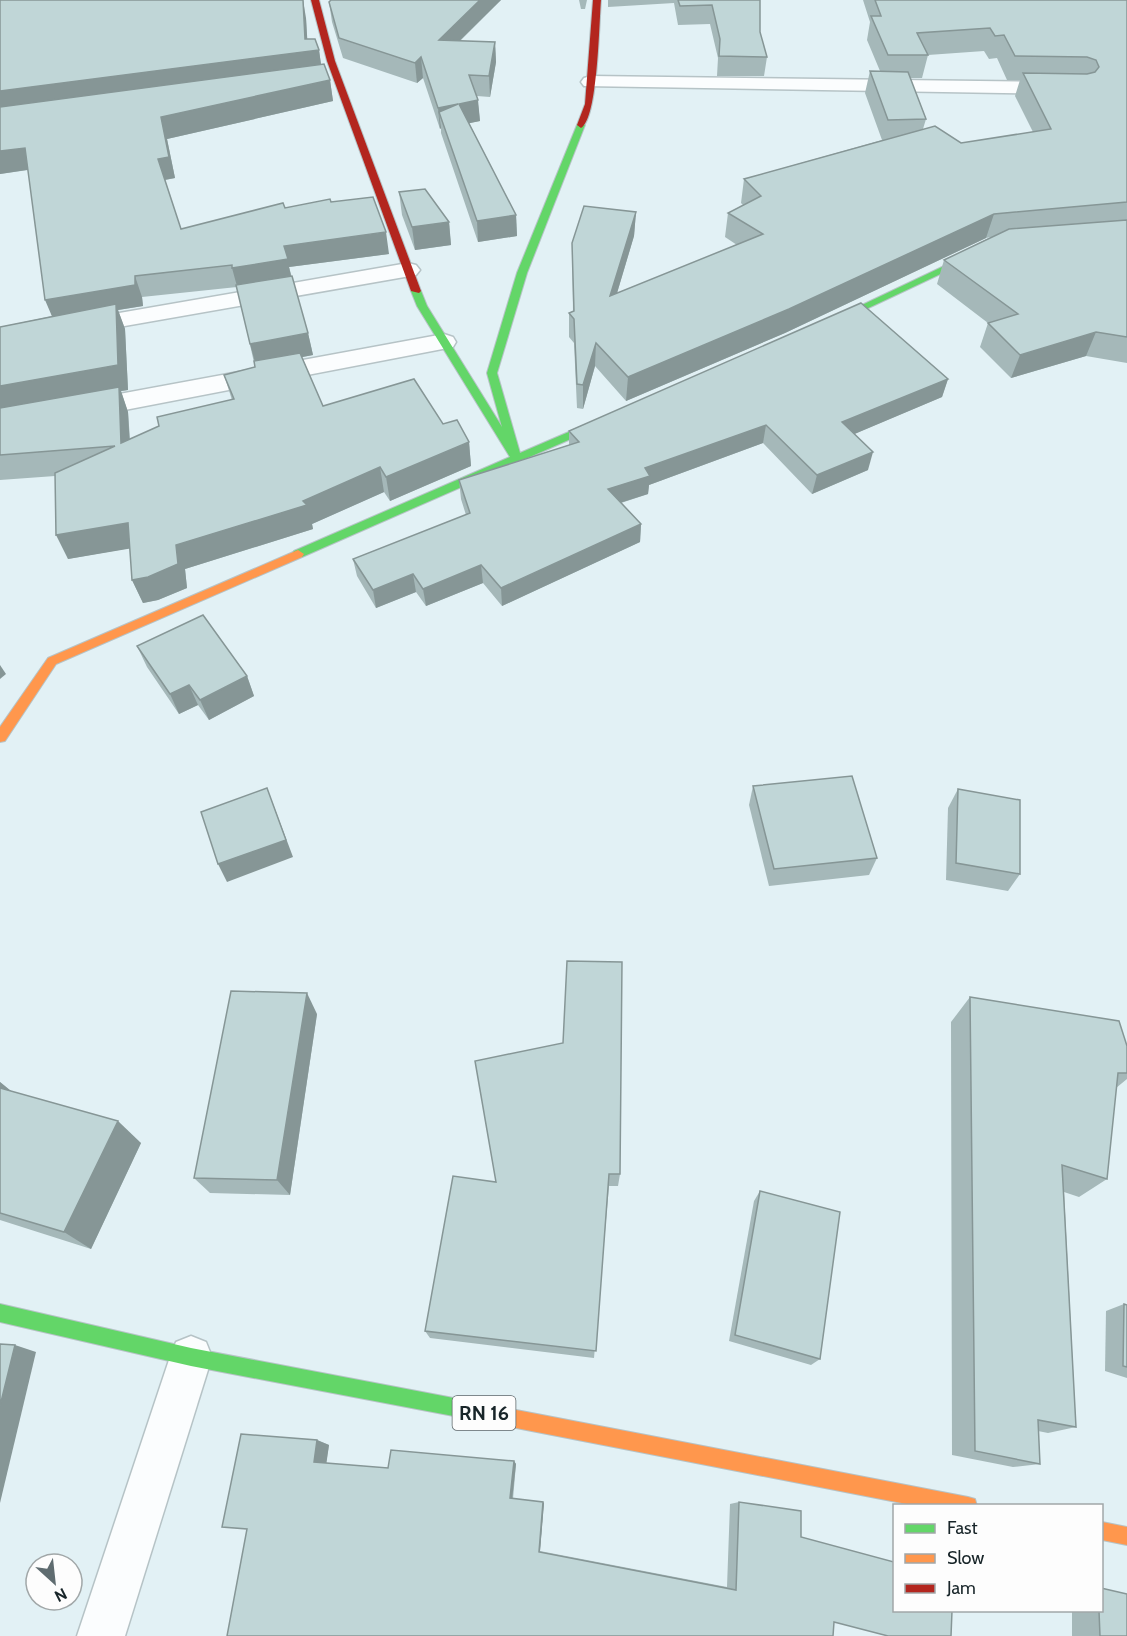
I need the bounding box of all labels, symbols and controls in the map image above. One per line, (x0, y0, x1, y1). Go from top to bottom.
road number: RN 16 (452, 1396, 516, 1430)
legend (893, 1504, 1103, 1612)
text: Fast (947, 1517, 978, 1539)
text: Slow (947, 1547, 984, 1569)
north arrow (24, 1552, 84, 1612)
text: Jam (946, 1577, 976, 1599)
text: N (51, 1584, 70, 1606)

